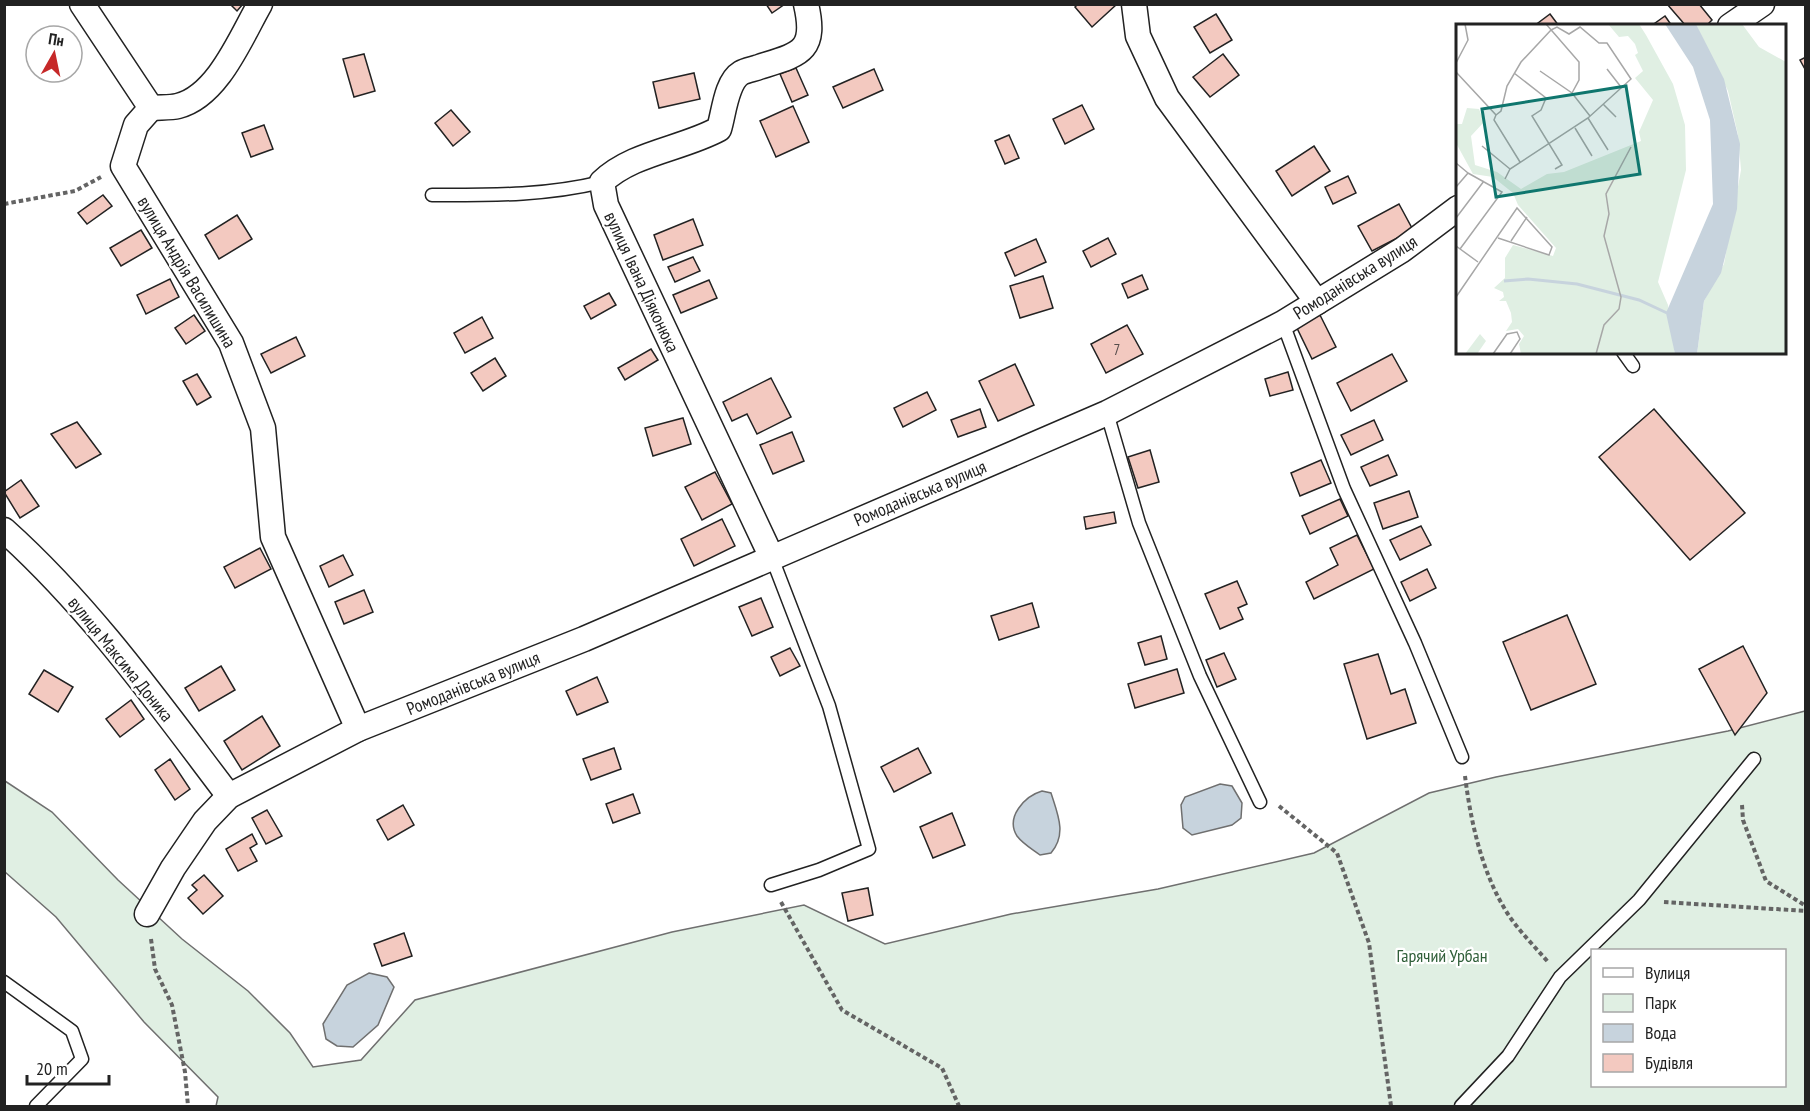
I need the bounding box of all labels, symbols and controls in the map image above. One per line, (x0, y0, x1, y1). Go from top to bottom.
north arrow (24, 24, 84, 84)
inset map (1456, 24, 1786, 354)
text: Пн (47, 28, 66, 50)
street label: вулиця Андрія Василишина (133, 192, 241, 352)
street label: вулиця Івана Діяконюка (599, 208, 685, 356)
street label: Ромоданівська вулиця (1289, 230, 1421, 324)
house number: 7 (1114, 340, 1120, 359)
street label: Ромоданівська вулиця (850, 455, 990, 531)
street label: вулиця Максима Доника (63, 592, 179, 726)
street label: Ромоданівська вулиця (403, 646, 543, 720)
park label: Гарячий Урбан (1396, 944, 1488, 967)
legend (1591, 949, 1786, 1087)
text: Вулиця (1645, 961, 1690, 984)
text: Парк (1645, 991, 1676, 1014)
text: Вода (1645, 1021, 1676, 1044)
scale bar (27, 1048, 110, 1086)
text: Будівля (1645, 1051, 1693, 1074)
text: 20 m (36, 1057, 68, 1080)

